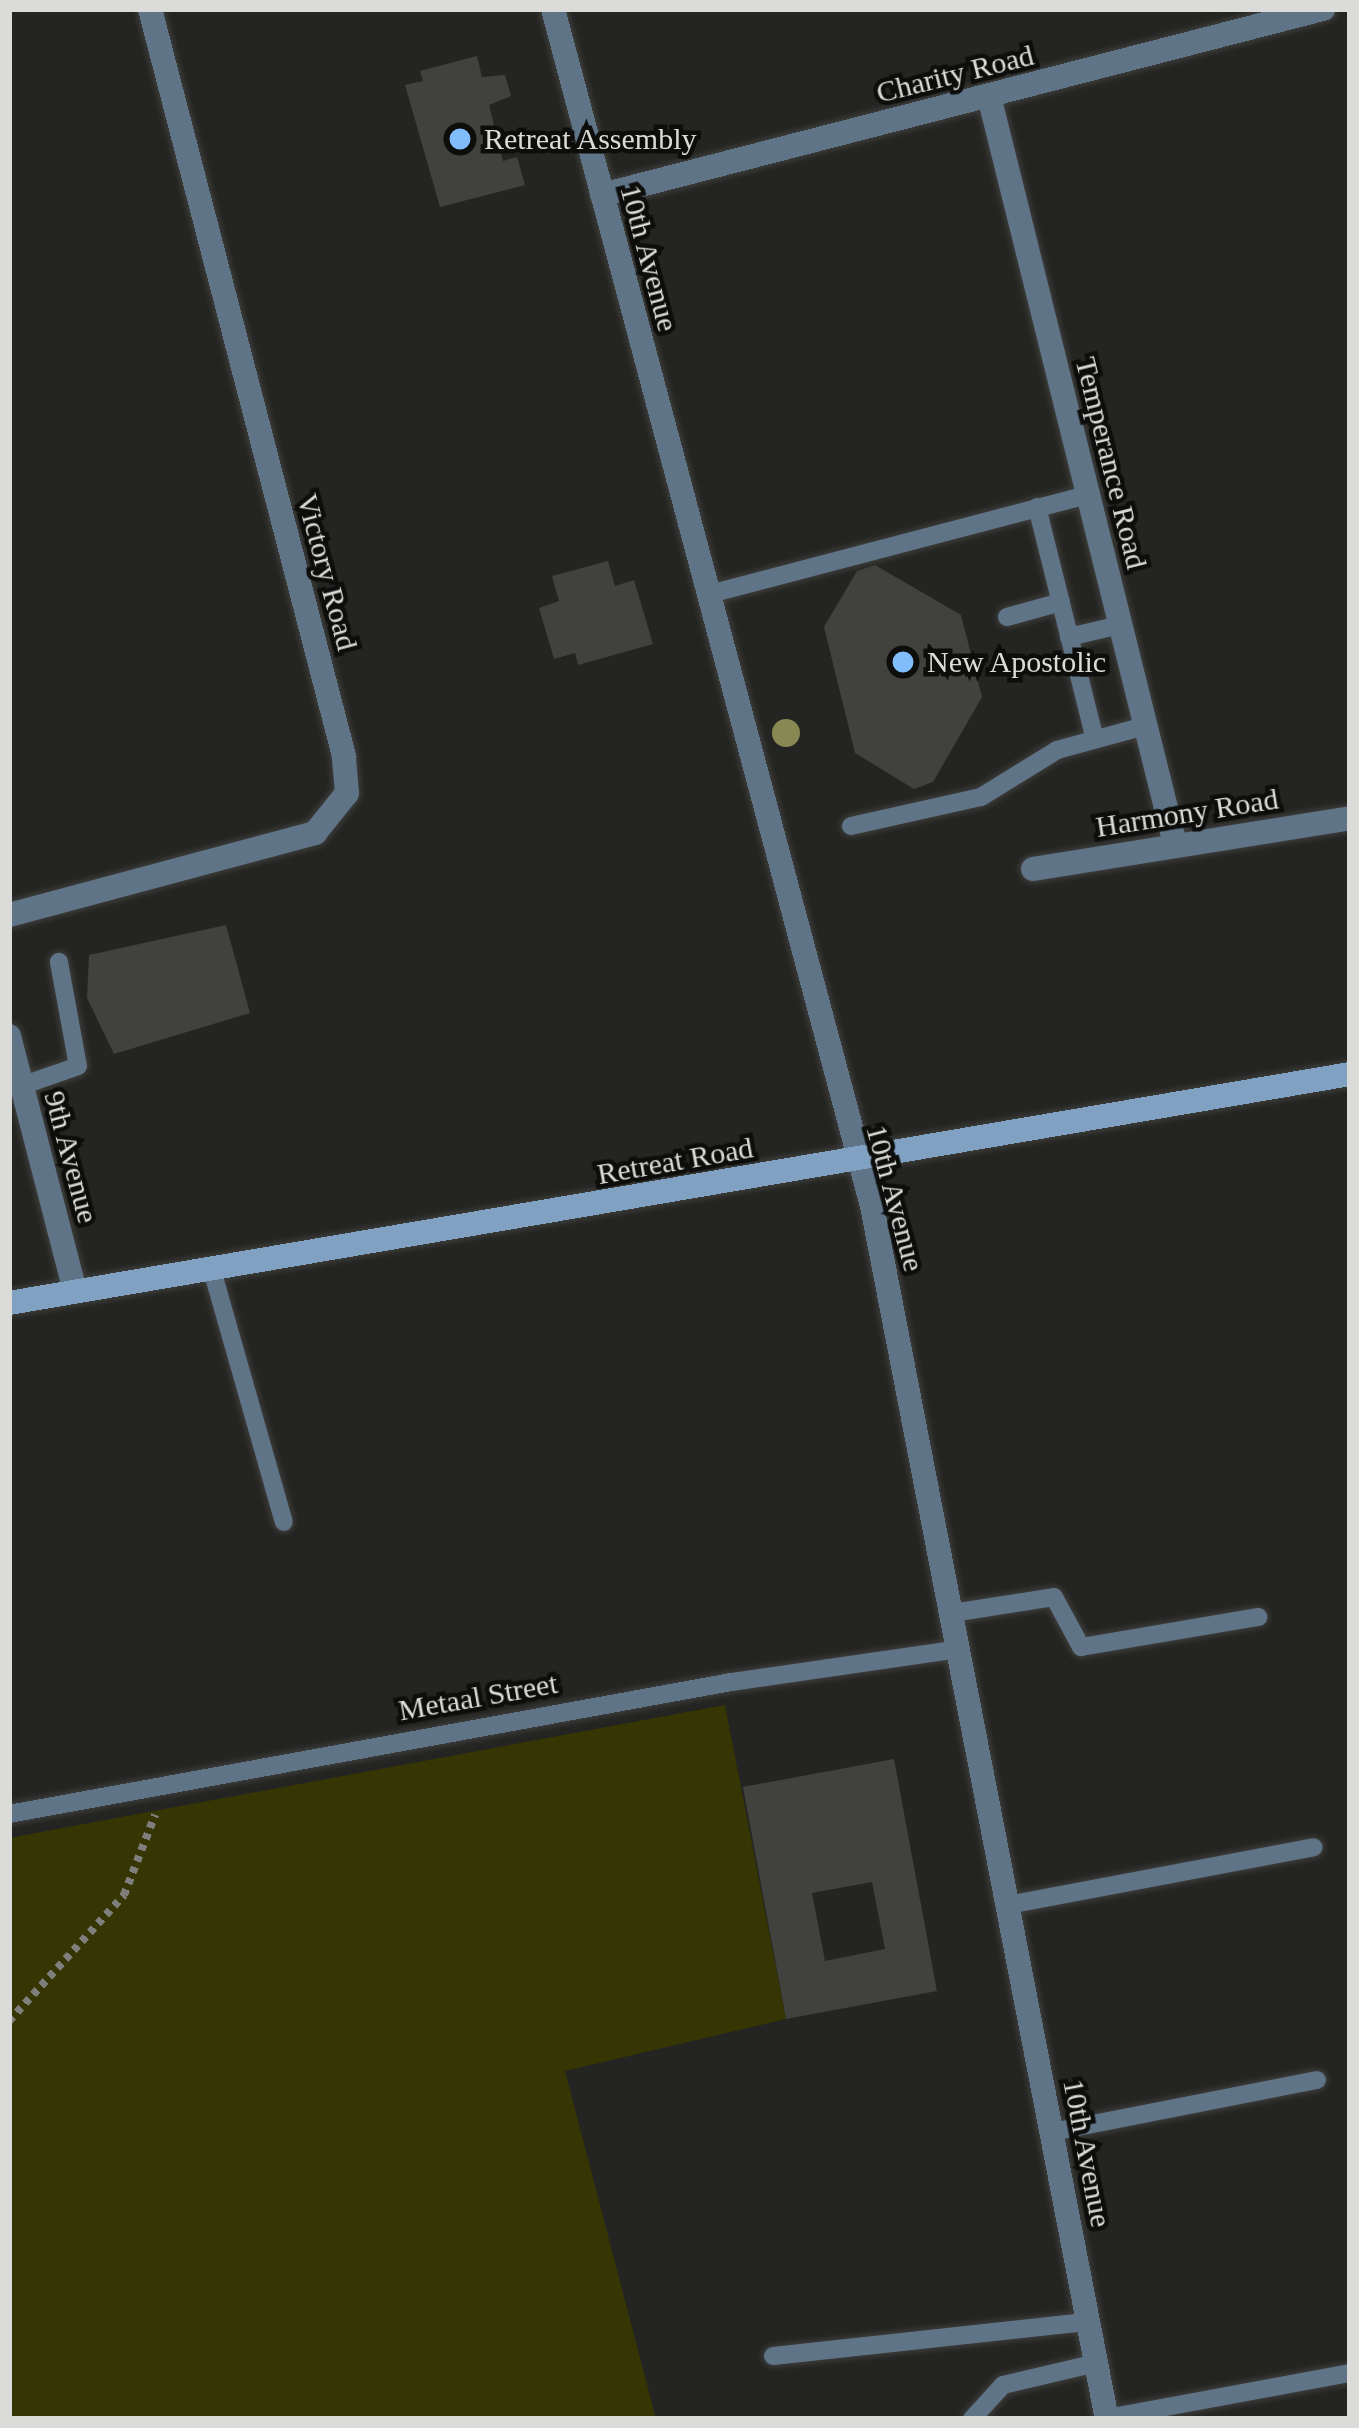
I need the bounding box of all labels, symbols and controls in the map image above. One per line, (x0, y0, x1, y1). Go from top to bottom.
street label: Charity Road (873, 37, 1037, 111)
place label: Retreat Assembly (484, 121, 698, 157)
marker: Retreat Assembly (447, 126, 473, 152)
street label: 10th Avenue (612, 180, 686, 336)
street label: Temperance Road (1067, 353, 1155, 573)
street label: Victory Road (289, 490, 365, 654)
place label: New Apostolic (927, 644, 1108, 680)
marker: New Apostolic (890, 649, 916, 675)
street label: Harmony Road (1093, 781, 1281, 845)
street label: 9th Avenue (36, 1086, 106, 1228)
street label: 10th Avenue (858, 1120, 932, 1276)
street label: Retreat Road (594, 1130, 756, 1192)
street label: Metaal Street (396, 1665, 560, 1729)
street label: 10th Avenue (1055, 2075, 1119, 2231)

